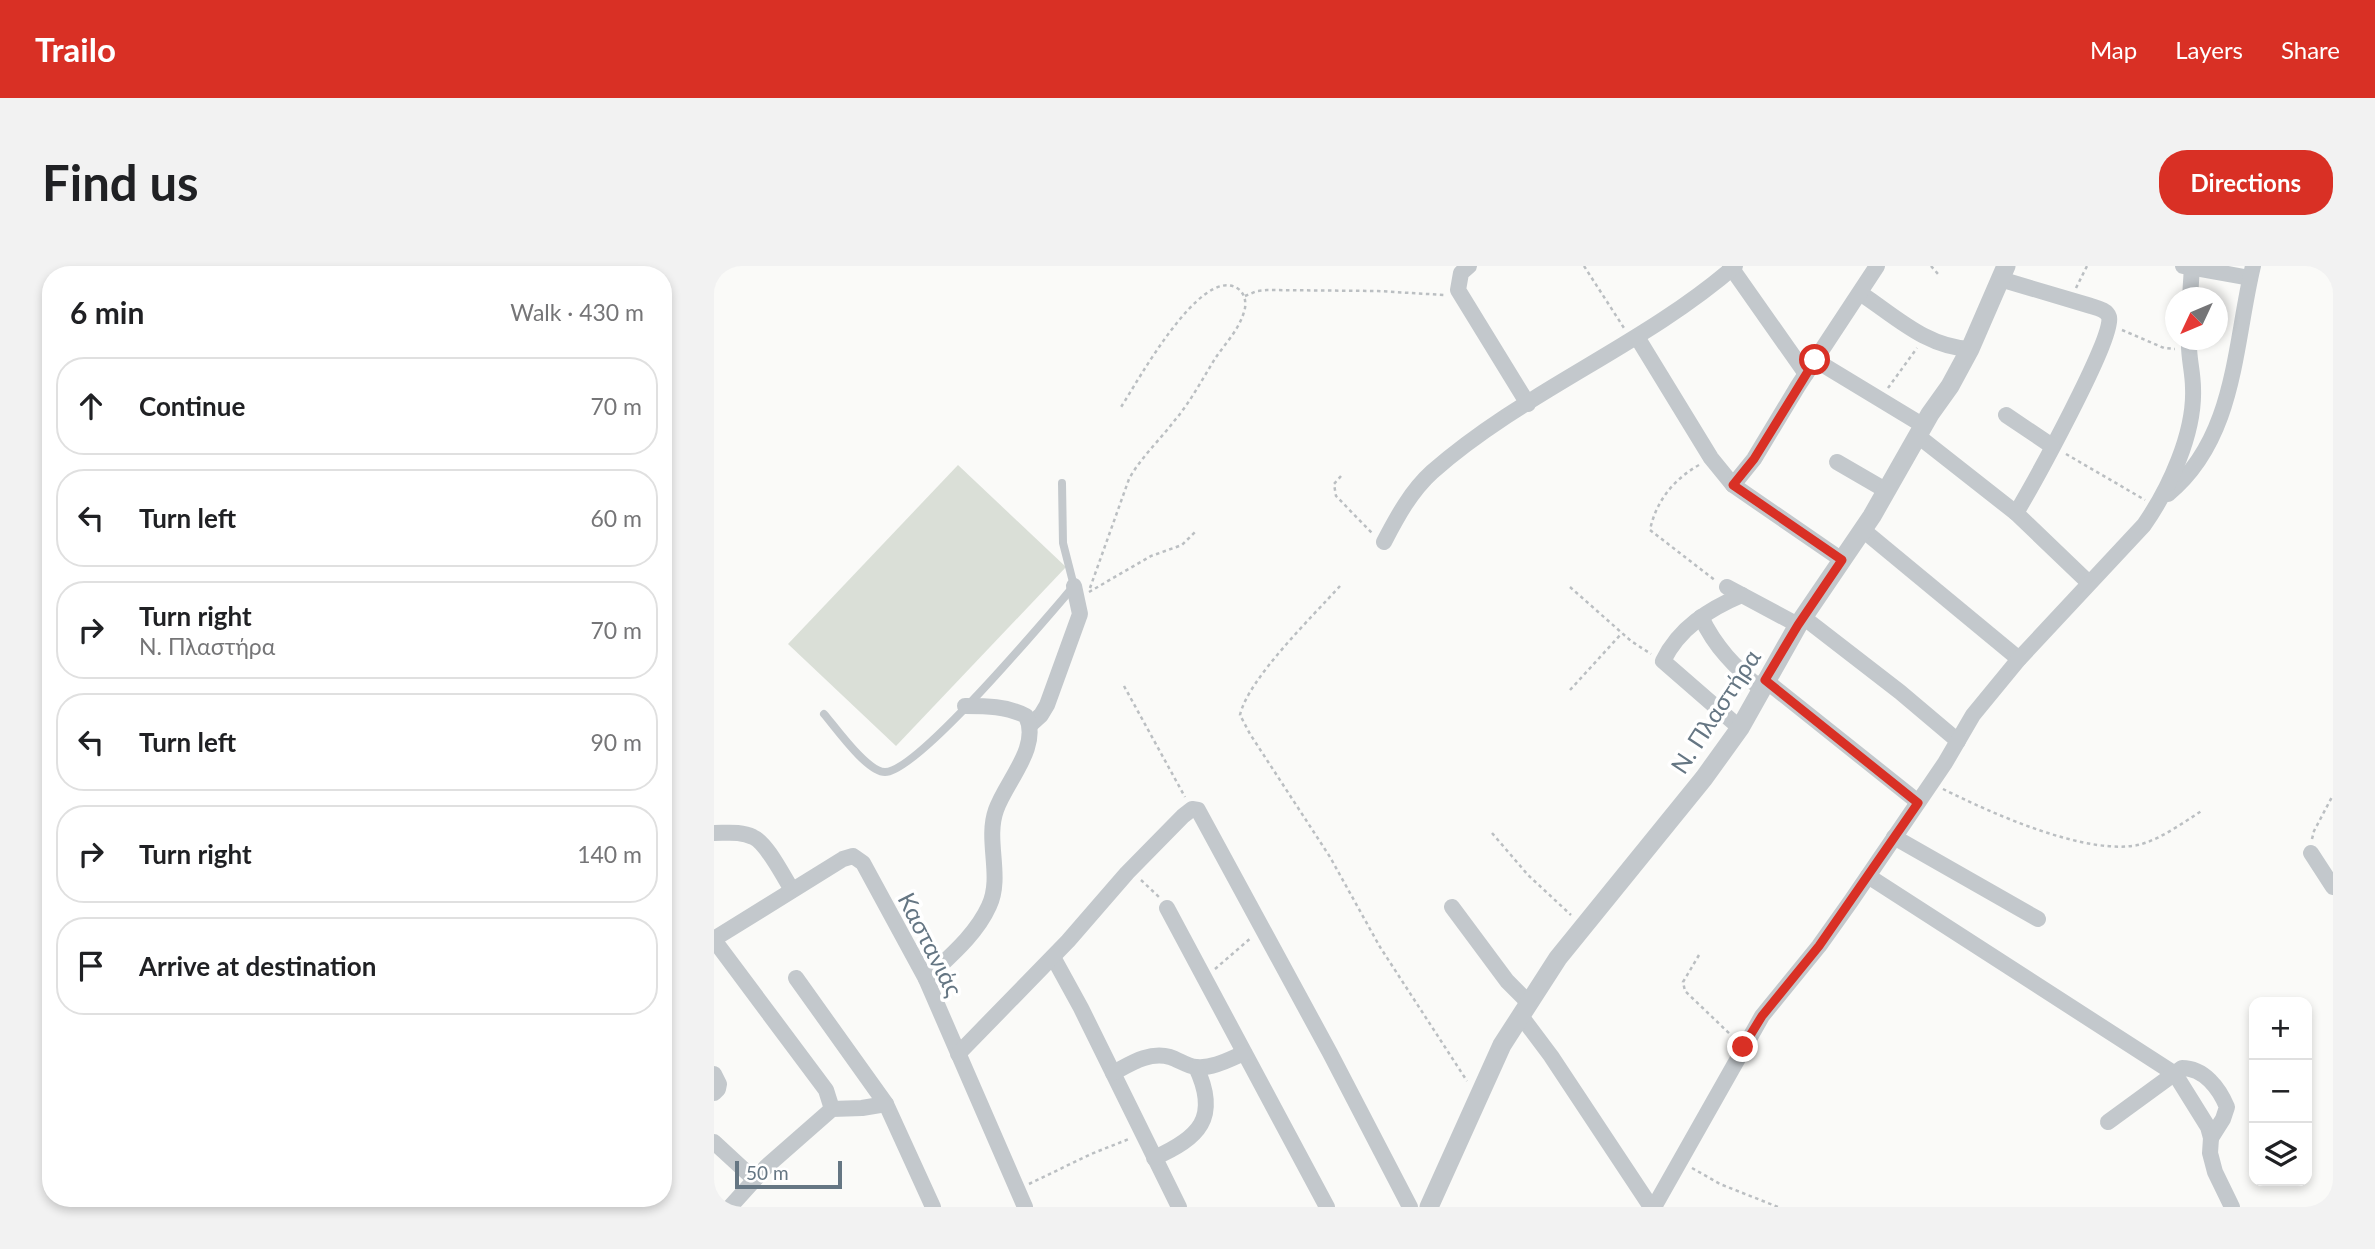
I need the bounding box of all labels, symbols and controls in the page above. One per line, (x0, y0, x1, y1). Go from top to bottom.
text: Trailo (35, 29, 116, 69)
text: Map (2090, 35, 2137, 64)
text: Layers (2175, 35, 2243, 64)
text: Share (2281, 35, 2340, 64)
button: Directions (2159, 150, 2333, 215)
text: Find us (42, 153, 199, 211)
north arrow (2165, 287, 2228, 350)
text: 6 min (70, 294, 144, 330)
text: Walk · 430 m (510, 298, 644, 326)
route start (1799, 344, 1830, 375)
icon: ahead (72, 387, 110, 425)
text: Continue (139, 390, 245, 422)
text: 70 m (591, 392, 642, 420)
icon: left (72, 499, 110, 537)
text: Turn left (139, 502, 236, 534)
text: 60 m (591, 504, 642, 532)
text: Turn right (139, 600, 252, 632)
icon: right (72, 611, 110, 649)
text: 70 m (591, 616, 642, 644)
text: Ν. Πλαστήρα (139, 632, 275, 660)
street label: Ν. Πλαστήρα (1664, 643, 1766, 779)
icon: left (72, 723, 110, 761)
text: Turn left (139, 726, 236, 758)
text: 90 m (591, 728, 642, 756)
icon: right (72, 835, 110, 873)
text: Turn right (139, 838, 252, 870)
text: 140 m (577, 840, 642, 868)
street label: Καστανιάς (893, 887, 969, 1001)
icon: arrive (72, 947, 110, 985)
text: Arrive at destination (139, 950, 376, 982)
map controls (2249, 997, 2312, 1186)
button: + (2249, 997, 2312, 1060)
route end (1727, 1031, 1758, 1062)
button: − (2249, 1060, 2312, 1123)
button: layers (2249, 1123, 2312, 1186)
scale bar (735, 1158, 842, 1190)
text: 50 m (746, 1161, 789, 1184)

